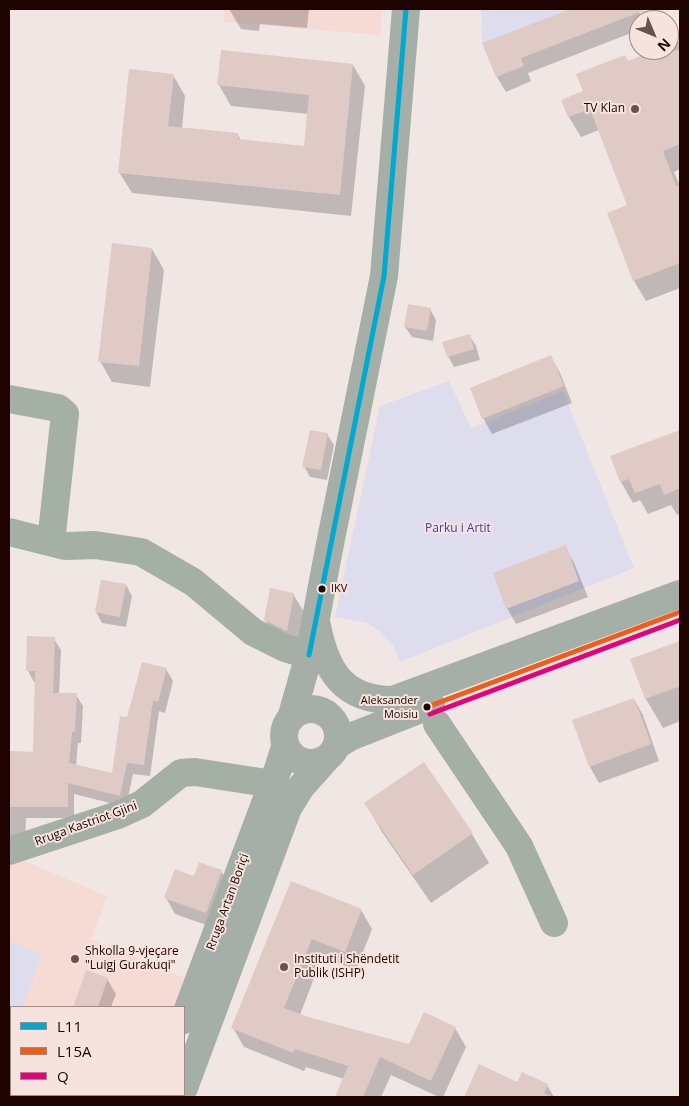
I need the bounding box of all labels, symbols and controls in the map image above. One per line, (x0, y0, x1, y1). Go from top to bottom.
north arrow (629, 10, 679, 60)
text: N (654, 35, 675, 56)
place label: TV Klan (584, 102, 625, 116)
marker: TV Klan (629, 103, 641, 115)
park label: Parku i Artit (425, 522, 491, 536)
place label: IKV (331, 582, 347, 596)
marker: IKV (317, 584, 327, 594)
place label: Aleksander Moisiu (361, 694, 418, 720)
marker: Aleksander Moisiu (422, 702, 432, 712)
street label: Rruga Kastriot Gjini (33, 799, 139, 849)
street label: Rruga Artan Boriçi (204, 852, 252, 952)
place label: Shkolla 9-vjeçare "Luigj Gurakuqi" (85, 945, 179, 973)
marker: Shkolla 9-vjeçare "Luigj Gurakuqi" (69, 953, 81, 965)
place label: Instituti i Shëndetit Publik (ISHP) (294, 953, 400, 981)
marker: Instituti i Shëndetit Publik (ISHP) (278, 961, 290, 973)
legend (10, 1006, 185, 1096)
text: L11 (57, 1016, 82, 1036)
text: L15A (57, 1041, 91, 1061)
text: Q (57, 1066, 69, 1086)

